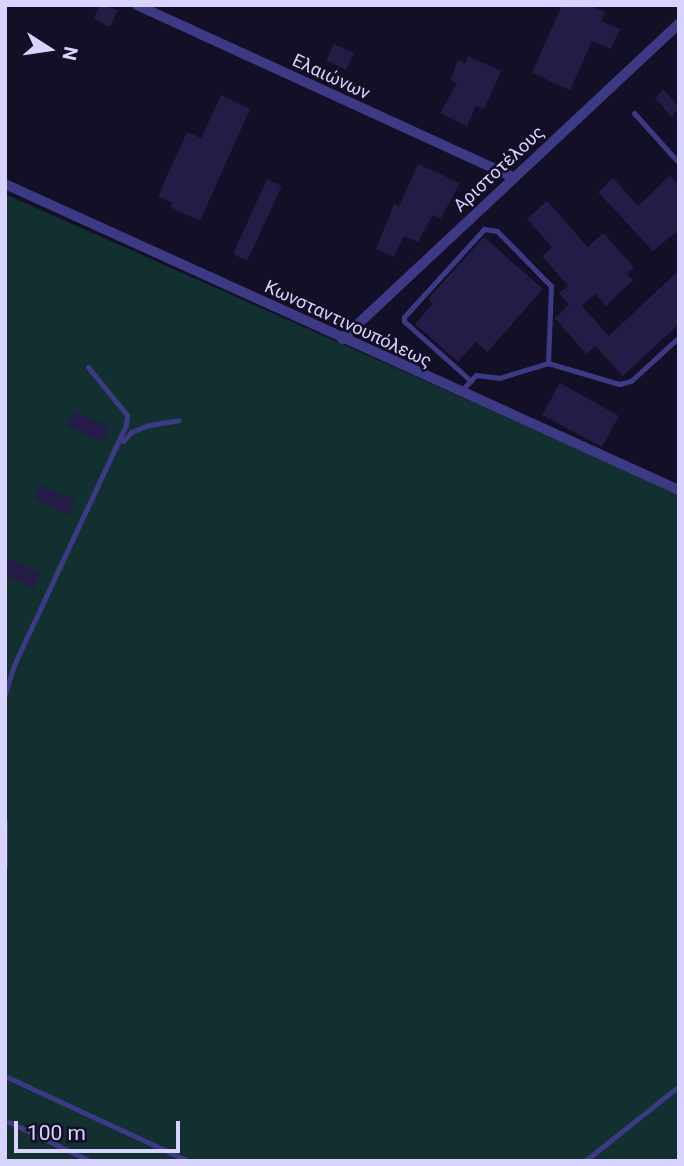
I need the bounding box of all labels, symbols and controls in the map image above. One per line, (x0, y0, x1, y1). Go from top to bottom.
north arrow (14, 14, 84, 84)
text: N (57, 45, 83, 62)
street label: Ελαιώνων (289, 50, 373, 104)
street label: Αριστοτέλους (449, 122, 549, 216)
street label: Κωνσταντινουπόλεως (261, 276, 435, 372)
scale bar (18, 1106, 184, 1150)
text: 100 m (27, 1121, 86, 1145)

